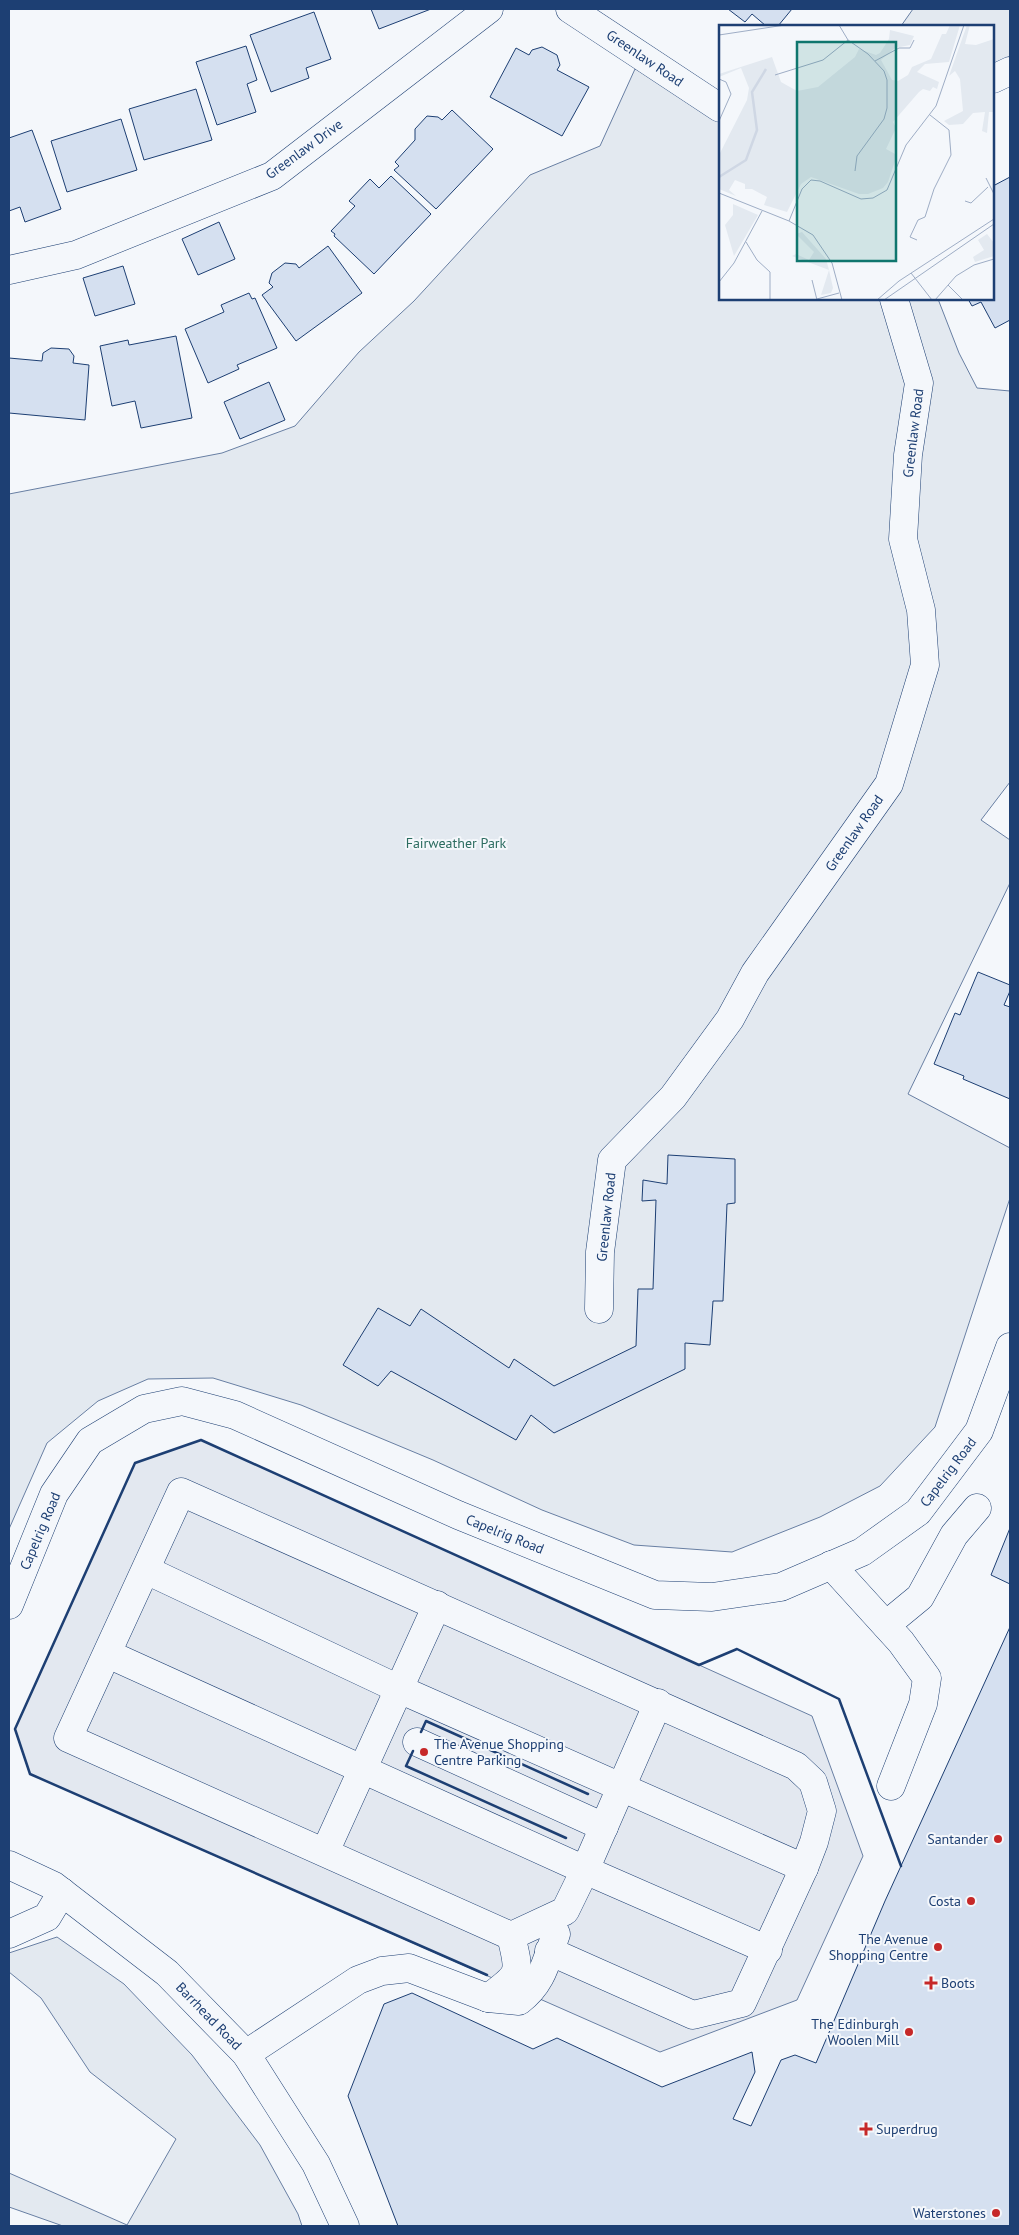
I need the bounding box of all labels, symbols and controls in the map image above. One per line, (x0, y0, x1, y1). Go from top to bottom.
inset map (719, 25, 994, 300)
street label: Greenlaw Road (603, 26, 687, 90)
street label: Greenlaw Drive (262, 115, 346, 183)
street label: Greenlaw Road (899, 388, 927, 478)
street label: Greenlaw Road (821, 791, 887, 875)
park label: Fairweather Park (406, 834, 507, 852)
street label: Greenlaw Road (592, 1172, 620, 1262)
street label: Capelrig Road (916, 1433, 980, 1511)
street label: Capelrig Road (16, 1489, 64, 1573)
street label: Capelrig Road (463, 1510, 547, 1558)
place label: The Avenue Shopping Centre Parking (434, 1735, 564, 1769)
marker: The Avenue Shopping Centre Parking (418, 1746, 430, 1758)
place label: Santander (927, 1830, 988, 1848)
marker: Santander (992, 1833, 1004, 1845)
place label: Costa (928, 1892, 961, 1910)
marker: Costa (965, 1895, 977, 1907)
place label: The Avenue Shopping Centre (829, 1930, 928, 1964)
marker: The Avenue Shopping Centre (932, 1941, 944, 1953)
place label: Boots (941, 1974, 975, 1992)
marker: Boots (925, 1977, 937, 1989)
street label: Barrhead Road (172, 1978, 246, 2054)
place label: The Edinburgh Woolen Mill (811, 2015, 899, 2049)
marker: The Edinburgh Woolen Mill (903, 2026, 915, 2038)
place label: Superdrug (876, 2120, 938, 2138)
marker: Superdrug (860, 2123, 872, 2135)
place label: Waterstones (913, 2204, 986, 2222)
marker: Waterstones (990, 2207, 1002, 2219)

